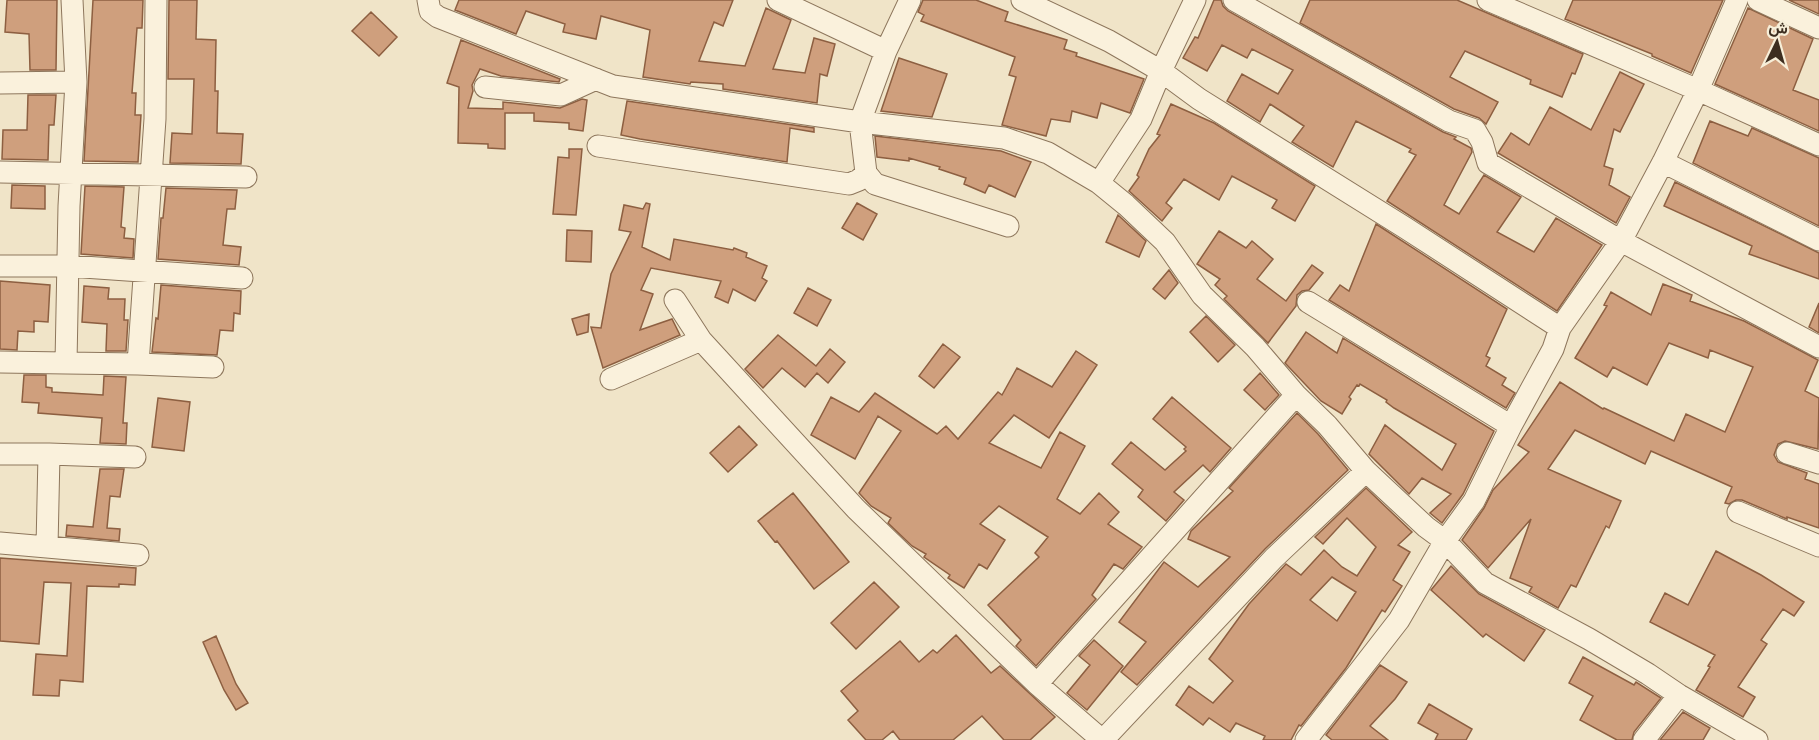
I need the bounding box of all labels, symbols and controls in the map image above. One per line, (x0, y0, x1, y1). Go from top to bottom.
north arrow (1747, 12, 1807, 72)
text: ش (1768, 17, 1789, 38)

